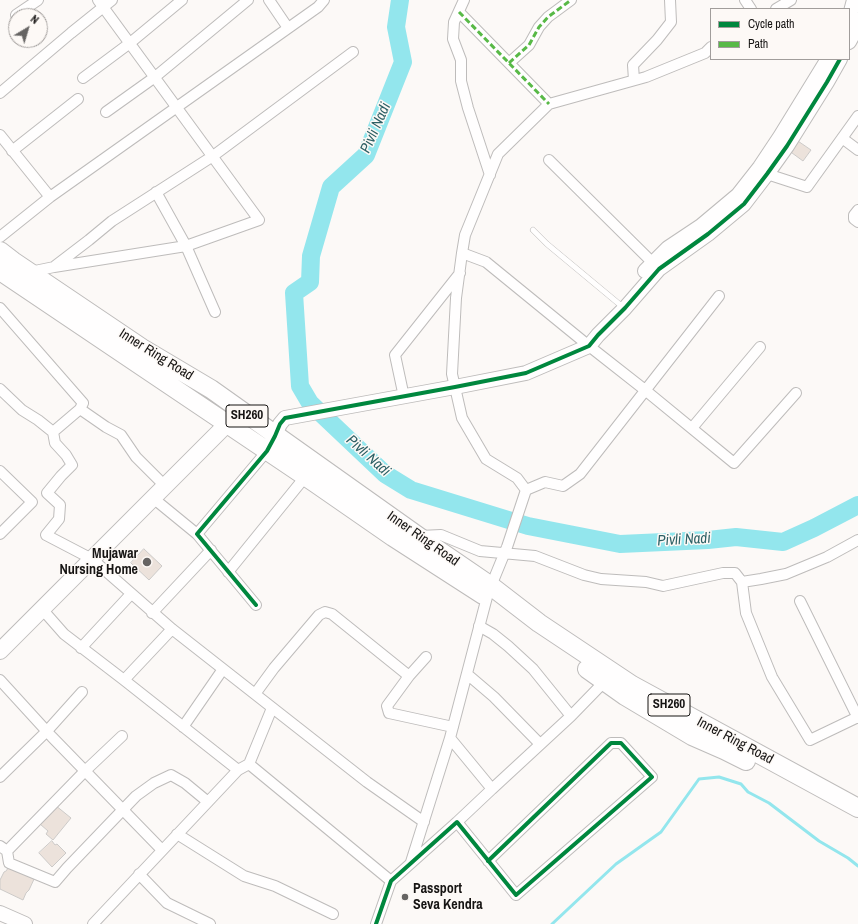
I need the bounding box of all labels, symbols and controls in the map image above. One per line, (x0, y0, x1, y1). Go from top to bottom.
north arrow (8, 8, 48, 48)
legend (710, 8, 850, 60)
text: N (28, 12, 42, 27)
text: Cycle path (748, 16, 795, 32)
text: Path (748, 36, 768, 52)
water label: Pivli Nadi (357, 100, 395, 156)
street label: Inner Ring Road (116, 326, 196, 384)
road number: SH260 (226, 405, 268, 427)
water label: Pivli Nadi (342, 431, 394, 481)
street label: Inner Ring Road (384, 508, 462, 570)
water label: Pivli Nadi (657, 530, 711, 550)
place label: Mujawar Nursing Home (60, 546, 138, 578)
marker: Mujawar Nursing Home (141, 556, 153, 568)
road number: SH260 (648, 694, 690, 716)
street label: Inner Ring Road (694, 714, 776, 768)
place label: Passport Seva Kendra (413, 881, 483, 914)
marker: Passport Seva Kendra (400, 892, 410, 902)

